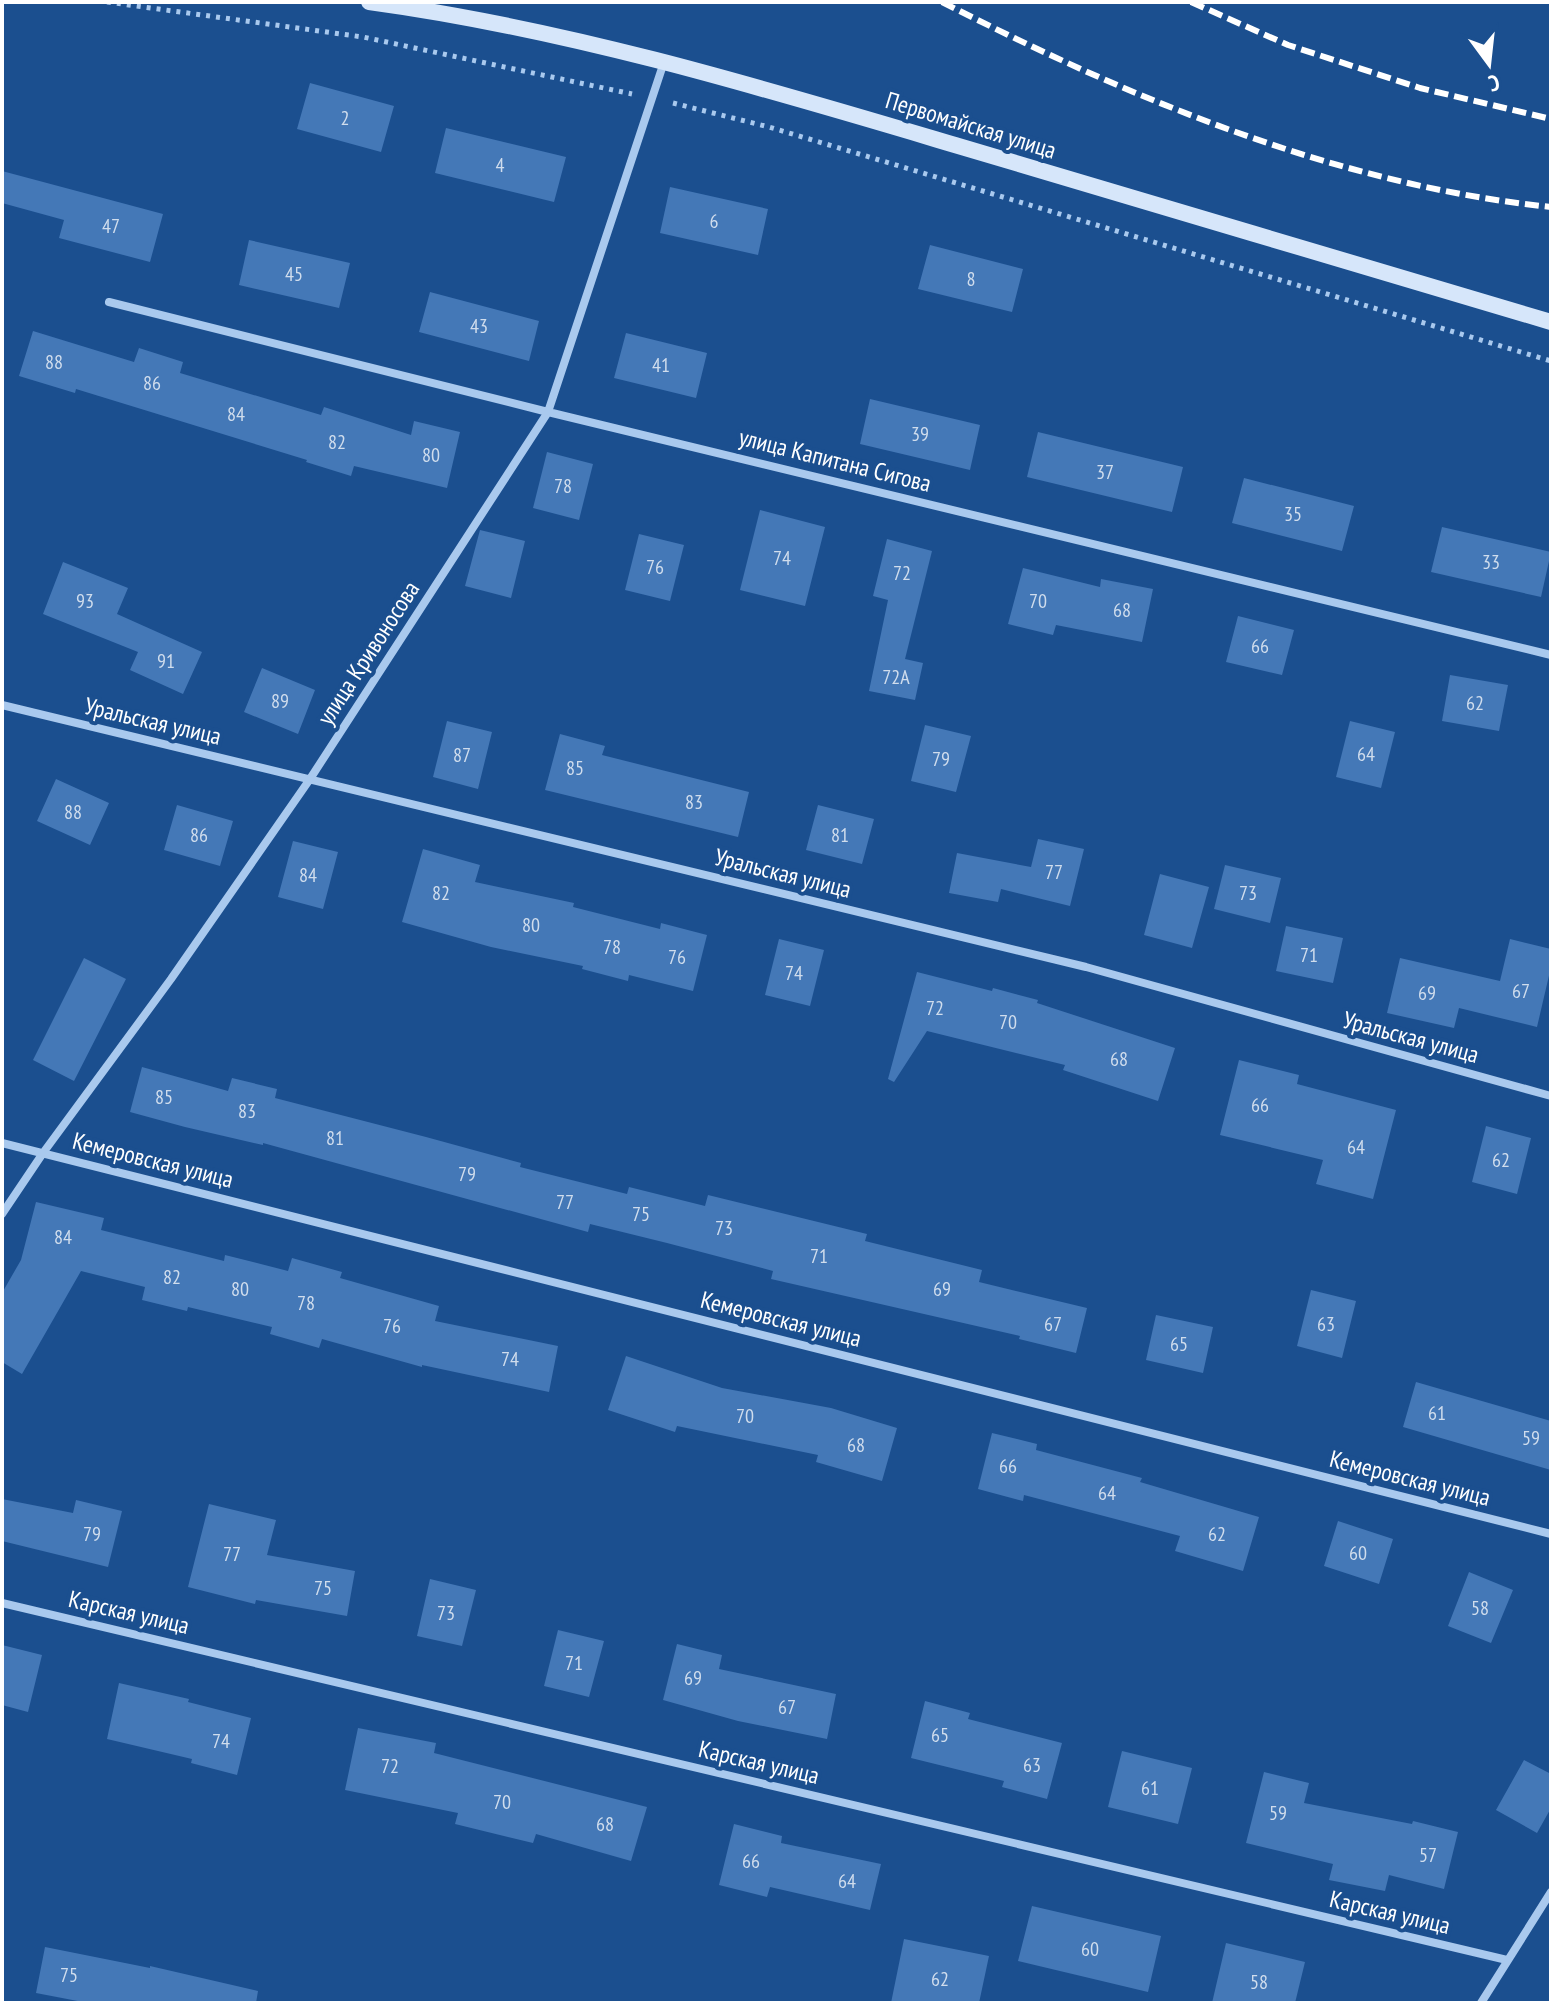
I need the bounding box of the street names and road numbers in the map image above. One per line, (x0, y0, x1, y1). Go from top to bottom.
street label: Первомайская улица (882, 84, 1060, 166)
street label: улица Капитана Сигова (736, 421, 934, 499)
street label: улица Кривоносова (310, 575, 426, 731)
street label: Уральская улица (82, 690, 224, 752)
street label: Уральская улица (712, 841, 854, 905)
street label: Уральская улица (1340, 1004, 1482, 1070)
street label: Кемеровская улица (69, 1125, 237, 1195)
street label: Кемеровская улица (697, 1284, 865, 1354)
street label: Кемеровская улица (1326, 1443, 1494, 1513)
street label: Карская улица (66, 1583, 192, 1641)
street label: Карская улица (696, 1733, 822, 1791)
street label: Карская улица (1327, 1883, 1453, 1941)

